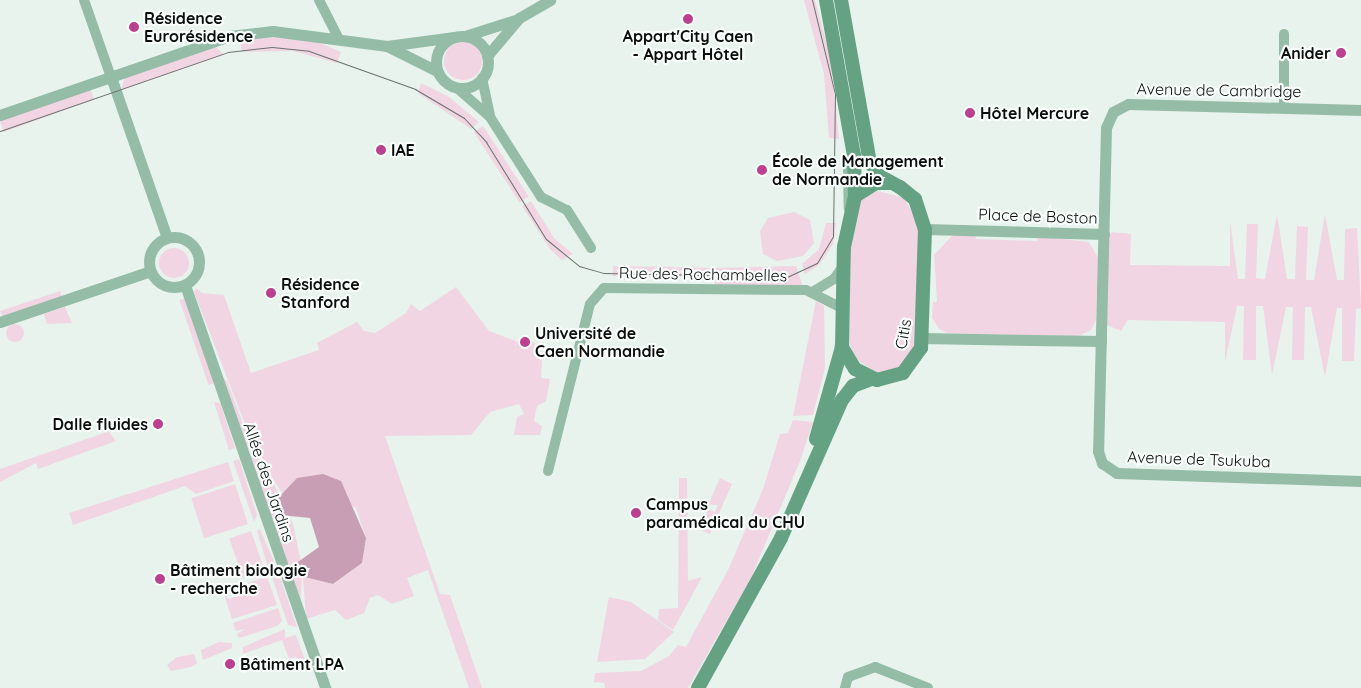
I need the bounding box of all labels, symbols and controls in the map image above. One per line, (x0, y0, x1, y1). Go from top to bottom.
place label: Résidence Eurorésidence (144, 8, 253, 46)
marker: Appart'City Caen - Appart Hôtel (682, 13, 694, 25)
marker: Résidence Eurorésidence (128, 21, 140, 33)
place label: Appart'City Caen - Appart Hôtel (623, 26, 753, 64)
place label: Anider (1281, 43, 1331, 63)
marker: Anider (1335, 47, 1347, 59)
street label: Avenue de Cambridge (1137, 79, 1301, 101)
place label: Hôtel Mercure (980, 103, 1089, 123)
marker: Hôtel Mercure (964, 107, 976, 119)
place label: IAE (391, 140, 415, 160)
marker: IAE (375, 144, 387, 156)
place label: École de Management de Normandie (772, 151, 944, 189)
marker: École de Management de Normandie (756, 164, 768, 176)
street label: Place de Boston (978, 204, 1098, 228)
street label: Rue des Rochambelles (619, 263, 787, 285)
place label: Résidence Stanford (281, 274, 360, 312)
marker: Résidence Stanford (265, 287, 277, 299)
street label: Citis (891, 317, 915, 351)
place label: Université de Caen Normandie (535, 323, 665, 361)
marker: Université de Caen Normandie (519, 336, 531, 348)
place label: Dalle fluides (52, 414, 148, 434)
marker: Dalle fluides (152, 418, 164, 430)
street label: Allée des Jardins (240, 420, 298, 544)
street label: Avenue de Tsukuba (1127, 447, 1271, 471)
place label: Campus paramédical du CHU (646, 494, 805, 532)
marker: Campus paramédical du CHU (630, 507, 642, 519)
place label: Bâtiment biologie - recherche (170, 560, 307, 598)
marker: Bâtiment biologie - recherche (154, 573, 166, 585)
place label: Bâtiment LPA (240, 654, 344, 674)
marker: Bâtiment LPA (224, 658, 236, 670)

